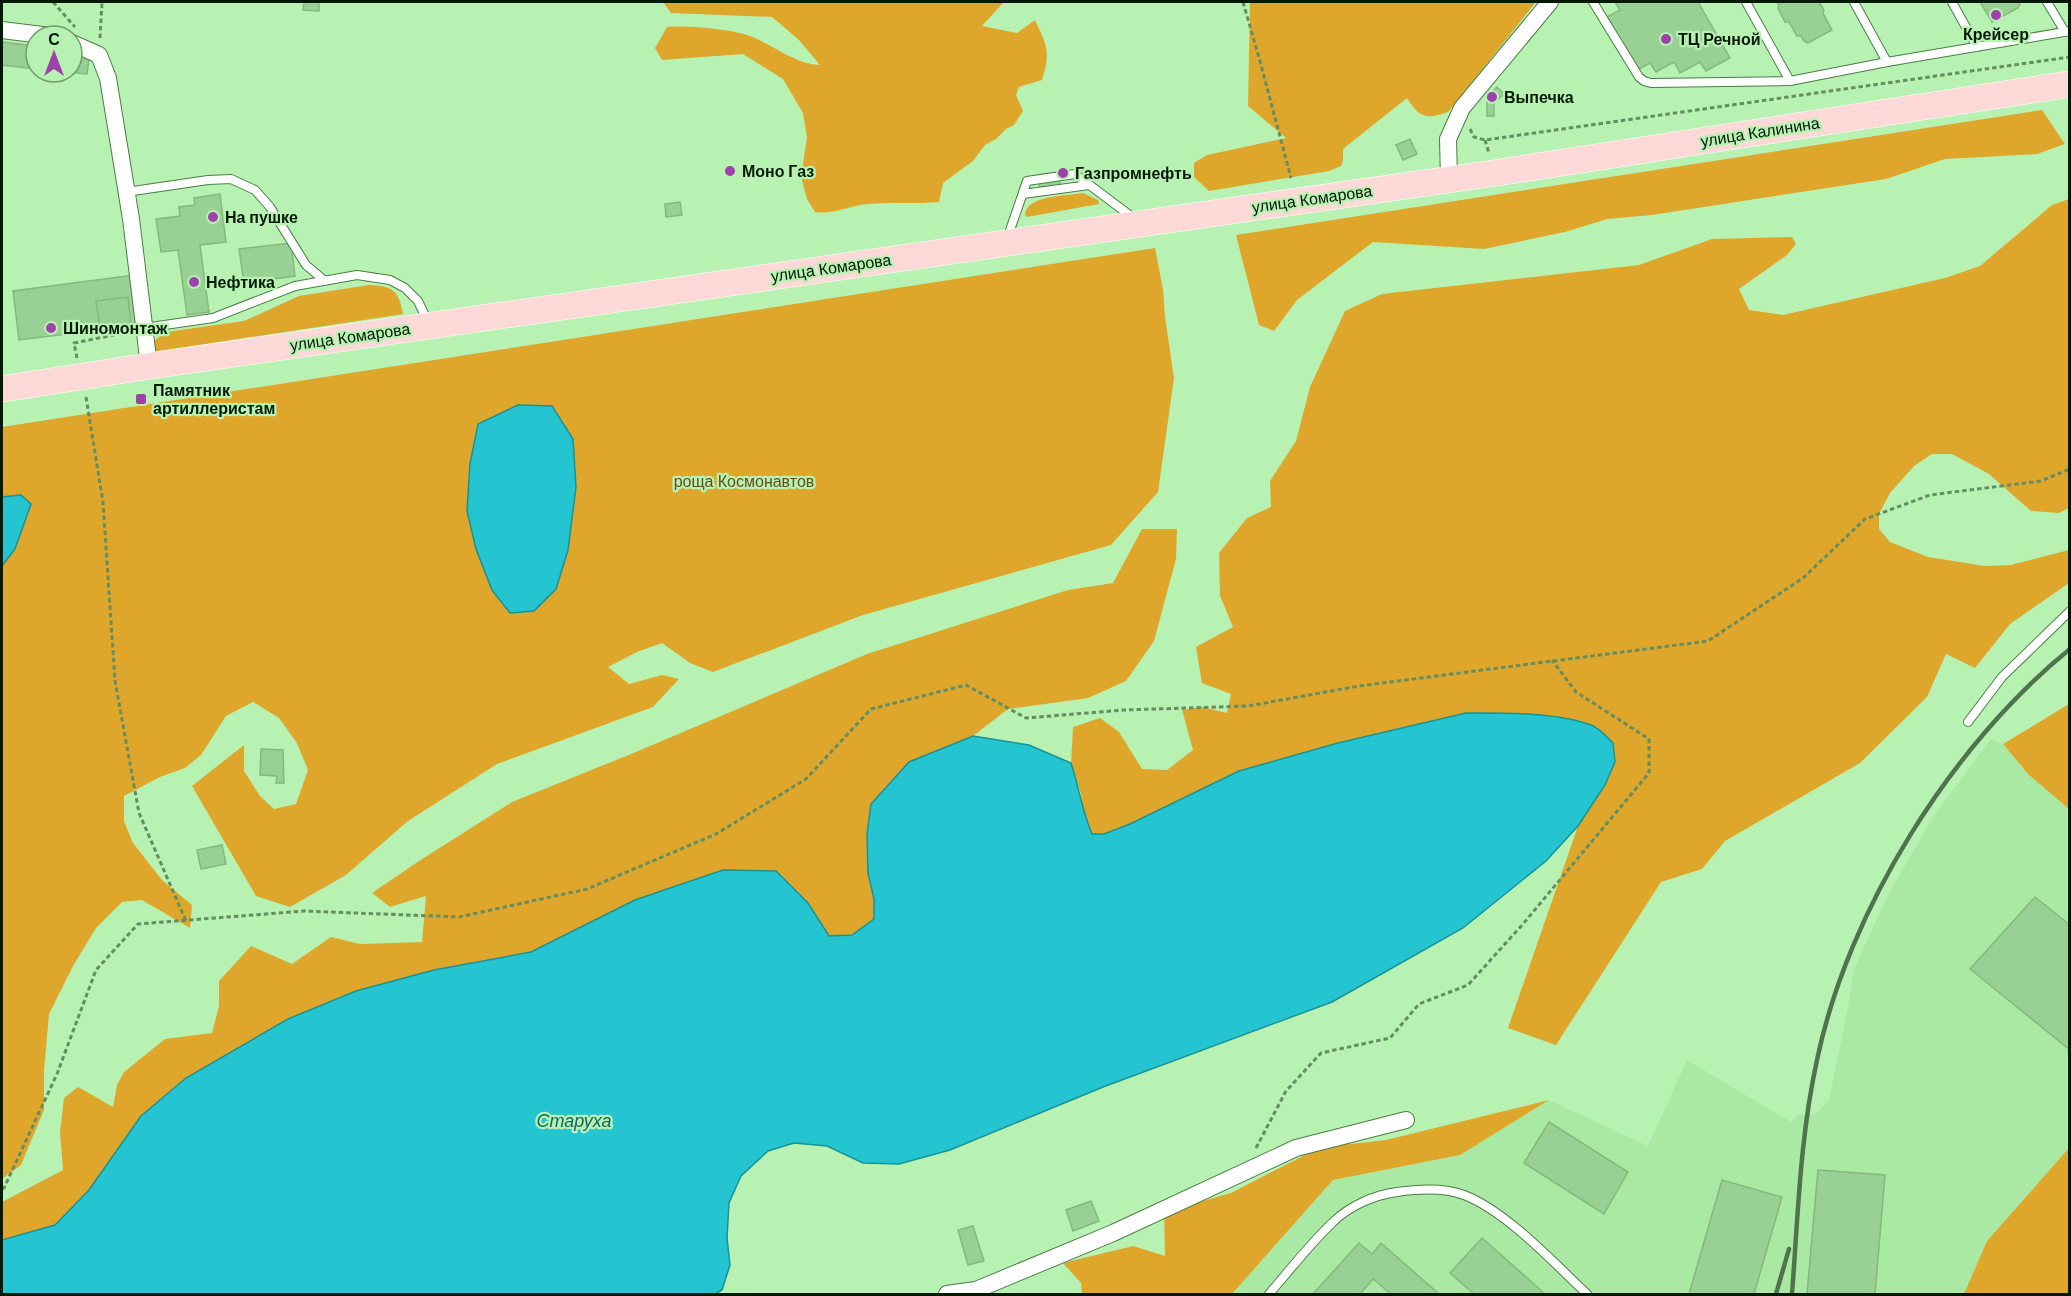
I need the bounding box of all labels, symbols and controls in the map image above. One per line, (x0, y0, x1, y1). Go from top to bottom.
marker: Крейсер (1989, 8, 2003, 22)
north arrow (24, 24, 84, 84)
place label: Крейсер (1963, 24, 2029, 45)
text: С (48, 29, 60, 50)
place label: ТЦ Речной (1678, 29, 1761, 50)
marker: ТЦ Речной (1659, 32, 1673, 46)
place label: Выпечка (1504, 87, 1574, 108)
marker: Выпечка (1485, 90, 1499, 104)
street label: улица Калинина (1699, 112, 1821, 152)
place label: Моно Газ (742, 161, 814, 182)
place label: Газпромнефть (1075, 163, 1192, 184)
marker: Моно Газ (723, 164, 737, 178)
marker: Газпромнефть (1056, 166, 1070, 180)
street label: улица Комарова (1250, 180, 1374, 218)
place label: На пушке (225, 207, 298, 228)
marker: На пушке (206, 210, 220, 224)
street label: улица Комарова (769, 249, 893, 287)
place label: Нефтика (206, 272, 275, 293)
marker: Нефтика (187, 275, 201, 289)
place label: Шиномонтаж (63, 318, 168, 339)
street label: улица Комарова (288, 318, 412, 356)
marker: Шиномонтаж (44, 321, 58, 335)
place label: Памятник артиллеристам (153, 380, 275, 419)
marker: Памятник артиллеристам (134, 392, 148, 406)
park label: роща Космонавтов (674, 471, 814, 492)
water label: Старуха (536, 1109, 612, 1133)

